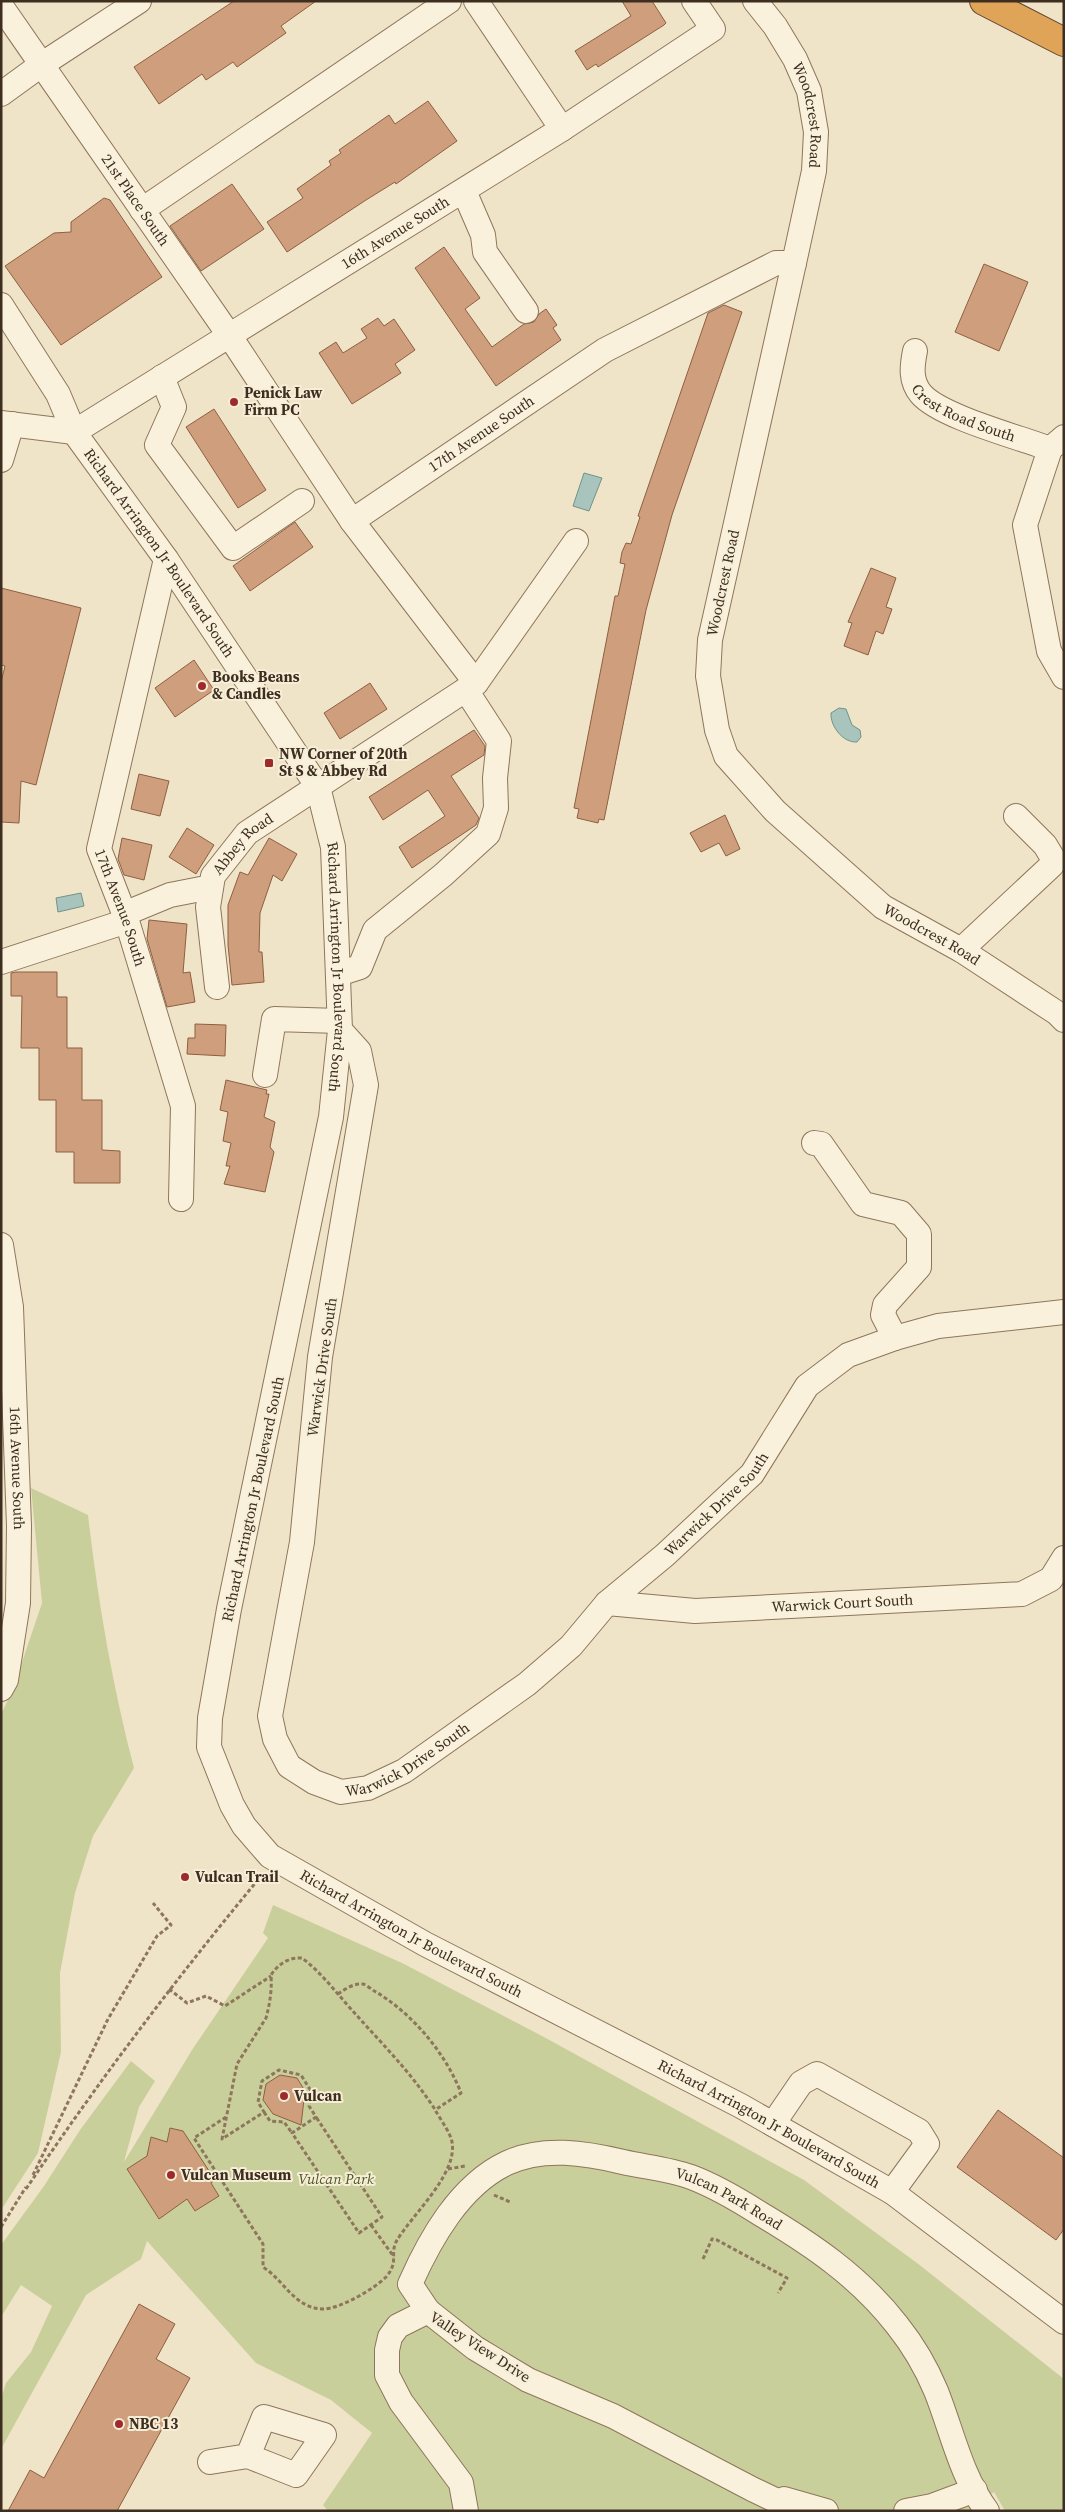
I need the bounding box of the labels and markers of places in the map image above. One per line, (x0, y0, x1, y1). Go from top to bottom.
place label: Penick Law Firm PC (244, 382, 323, 420)
marker: Penick Law Firm PC (228, 396, 240, 408)
place label: Books Beans & Candles (212, 666, 300, 704)
marker: Books Beans & Candles (196, 680, 208, 692)
place label: NW Corner of 20th St S & Abbey Rd (279, 743, 407, 781)
marker: NW Corner of 20th St S & Abbey Rd (263, 757, 275, 769)
place label: Vulcan Trail (195, 1866, 279, 1887)
marker: Vulcan Trail (179, 1871, 191, 1883)
place label: Vulcan (294, 2085, 342, 2106)
marker: Vulcan (278, 2090, 290, 2102)
place label: Vulcan Museum (181, 2164, 292, 2185)
marker: Vulcan Museum (165, 2169, 177, 2181)
place label: NBC 13 (129, 2413, 178, 2434)
marker: NBC 13 (113, 2418, 125, 2430)

